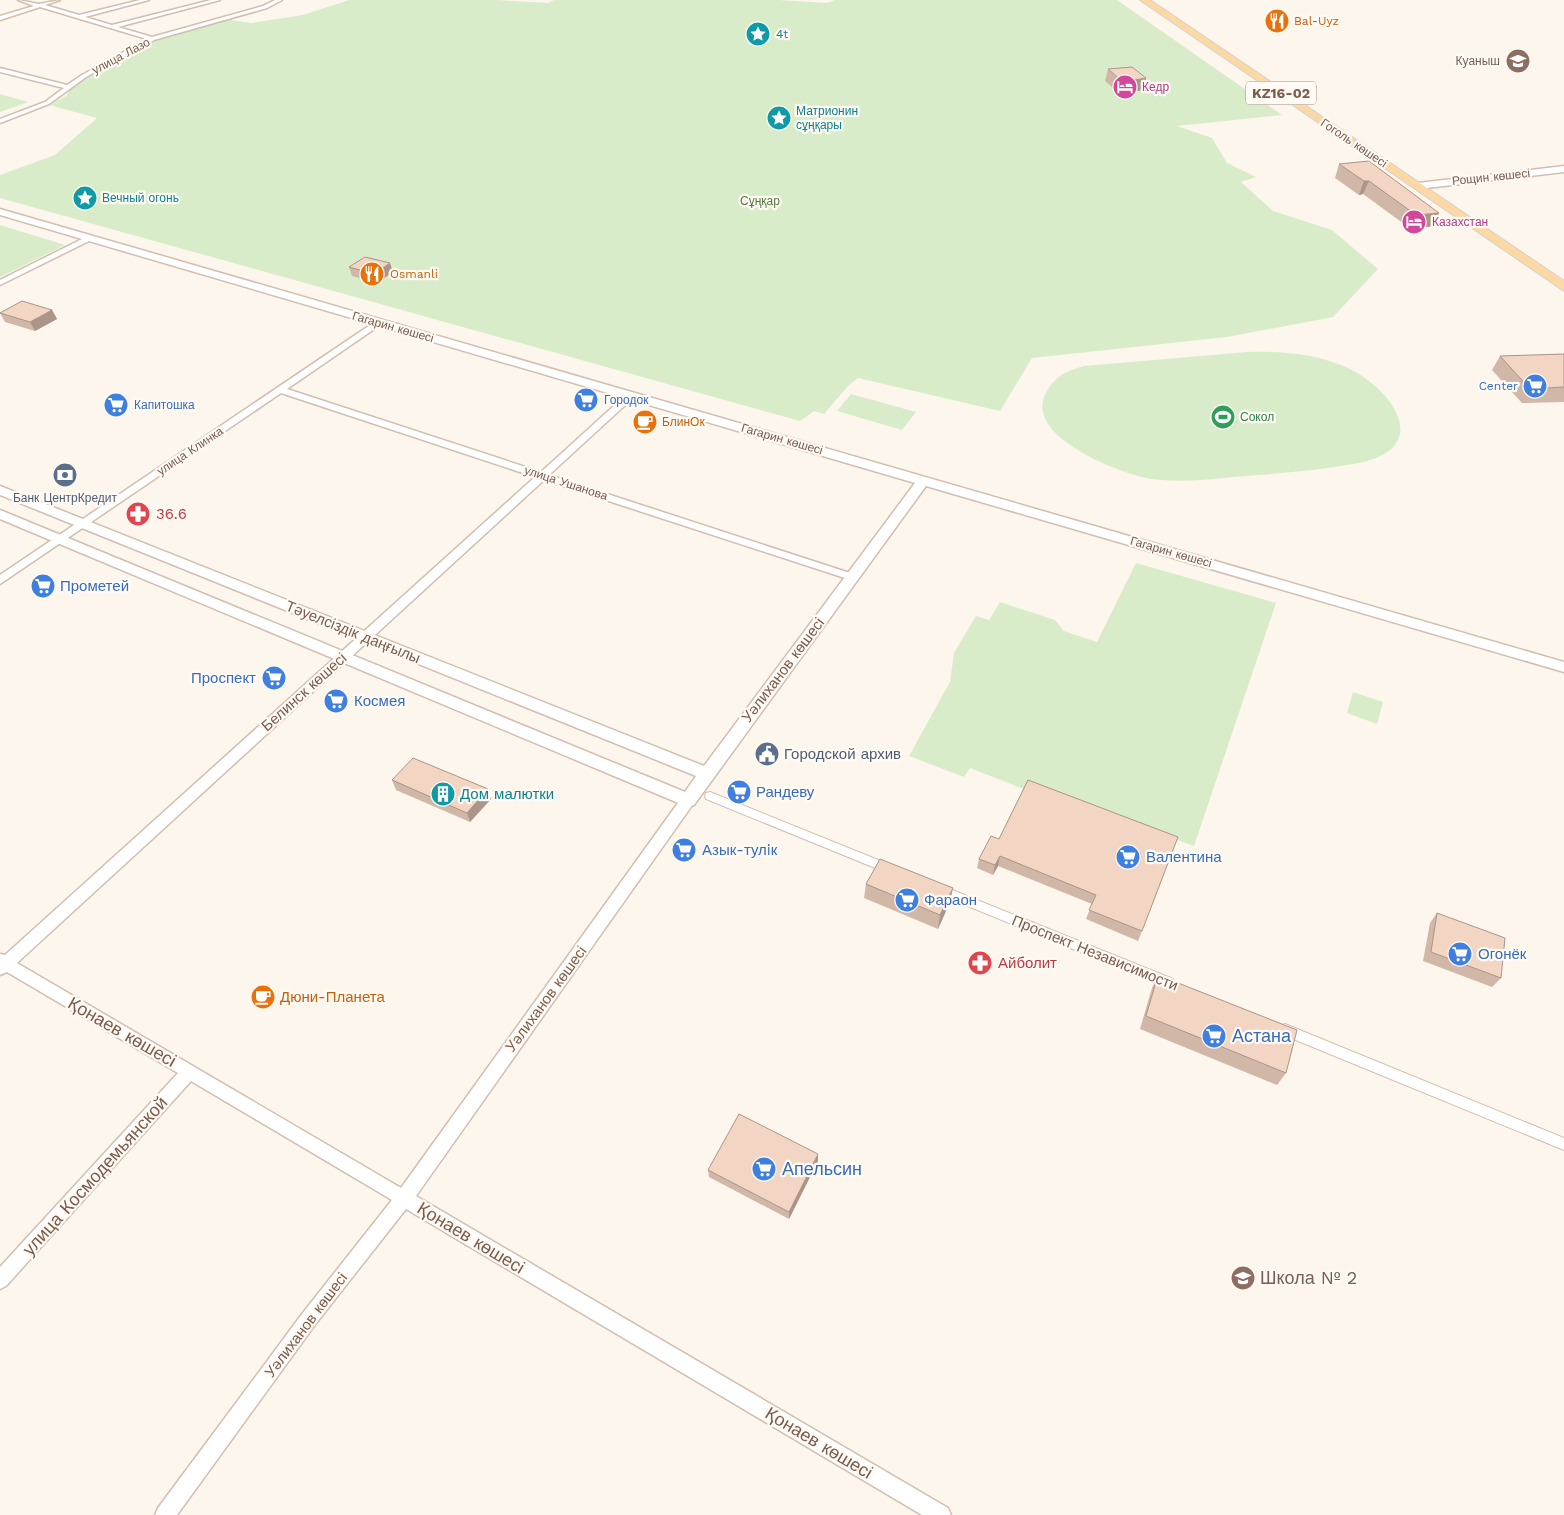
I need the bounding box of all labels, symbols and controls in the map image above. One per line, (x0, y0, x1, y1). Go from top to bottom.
restaurant icon: Bal-Uyz (1264, 8, 1290, 34)
place label: Bal-Uyz (1294, 14, 1339, 28)
place icon: 4t (745, 21, 771, 47)
place label: 4t (776, 27, 788, 41)
street label: улица Лазо (90, 35, 153, 77)
school or university icon: Куаныш (1505, 48, 1531, 74)
place label: Куаныш (1456, 54, 1500, 68)
hotel icon: Кедр (1112, 74, 1138, 100)
place label: Кедр (1142, 80, 1169, 94)
road number: KZ16-02 (1246, 82, 1316, 105)
place label: Матрионин сұңқары (796, 104, 858, 132)
place icon: Матрионин сұңқары (766, 105, 792, 131)
street label: Гоголь көшесі (1318, 116, 1390, 170)
street label: Рощин көшесі (1451, 166, 1531, 188)
place icon: Вечный огонь (72, 185, 98, 211)
place label: Вечный огонь (102, 191, 179, 205)
park label: Сұңқар (740, 194, 780, 208)
hotel icon: Казахстан (1401, 209, 1427, 235)
place label: Казахстан (1432, 215, 1488, 229)
restaurant icon: Osmanli (359, 261, 385, 287)
place label: Osmanli (390, 267, 438, 281)
street label: Гагарин көшесі (351, 309, 435, 345)
supermarket icon: Center (1522, 373, 1548, 399)
place label: Center (1479, 379, 1518, 393)
supermarket icon: Городок (573, 387, 599, 413)
supermarket icon: Капитошка (103, 392, 129, 418)
place label: Городок (604, 393, 649, 407)
place label: Капитошка (134, 398, 195, 412)
sports icon: Сокол (1210, 404, 1236, 430)
cafe icon: БлинОк (632, 409, 658, 435)
place label: Сокол (1240, 410, 1274, 424)
place label: БлинОк (662, 415, 705, 429)
street label: Гагарин көшесі (740, 421, 824, 457)
street label: улица Клинка (154, 424, 226, 478)
bank icon: Банк ЦентрКредит (52, 462, 78, 488)
street label: улица Ушанова (523, 463, 610, 503)
place label: Банк ЦентрКредит (13, 491, 118, 505)
pharmacy icon: 36.6 (125, 501, 151, 527)
place label: 36.6 (156, 505, 187, 523)
street label: Гагарин көшесі (1129, 534, 1213, 570)
supermarket icon: Прометей (30, 573, 56, 599)
place label: Прометей (60, 577, 129, 595)
street label: Тәуелсіздік даңғылы (283, 597, 423, 667)
street label: Уәлиханов көшесі (738, 614, 828, 726)
street label: Белинск көшесі (258, 649, 350, 735)
supermarket icon: Проспект (261, 665, 287, 691)
place label: Проспект (191, 669, 256, 687)
supermarket icon: Космея (323, 688, 349, 714)
place label: Космея (354, 692, 405, 710)
public building icon: Городской архив (754, 741, 780, 767)
place label: Городской архив (784, 745, 901, 763)
supermarket icon: Рандеву (726, 779, 752, 805)
building icon: Дом малютки (430, 781, 456, 807)
place label: Рандеву (756, 783, 815, 801)
place label: Дом малютки (460, 785, 554, 803)
supermarket icon: Азык-тулiк (671, 837, 697, 863)
place label: Азык-тулiк (702, 841, 778, 859)
supermarket icon: Валентина (1115, 844, 1141, 870)
place label: Валентина (1146, 848, 1222, 866)
supermarket icon: Фараон (894, 887, 920, 913)
place label: Фараон (924, 891, 977, 909)
street label: Проспект Независимости (1009, 911, 1181, 995)
supermarket icon: Огонёк (1447, 941, 1473, 967)
street label: Уәлиханов көшесі (502, 943, 590, 1055)
place label: Огонёк (1478, 945, 1527, 963)
pharmacy icon: Айболит (967, 950, 993, 976)
place label: Айболит (998, 954, 1057, 972)
cafe icon: Дюни-Планета (250, 984, 276, 1010)
place label: Дюни-Планета (280, 988, 385, 1006)
street label: Қонаев көшесі (64, 992, 180, 1071)
supermarket icon: Астана (1201, 1023, 1227, 1049)
place label: Астана (1232, 1025, 1292, 1046)
street label: улица Космодемьянской (18, 1092, 171, 1259)
supermarket icon: Апельсин (751, 1156, 777, 1182)
place label: Апельсин (782, 1158, 862, 1179)
street label: Қонаев көшесі (414, 1197, 529, 1278)
school or university icon: Школа № 2 (1230, 1265, 1256, 1291)
place label: Школа № 2 (1260, 1267, 1357, 1288)
street label: Уәлиханов көшесі (261, 1269, 351, 1381)
street label: Қонаев көшесі (762, 1402, 877, 1483)

